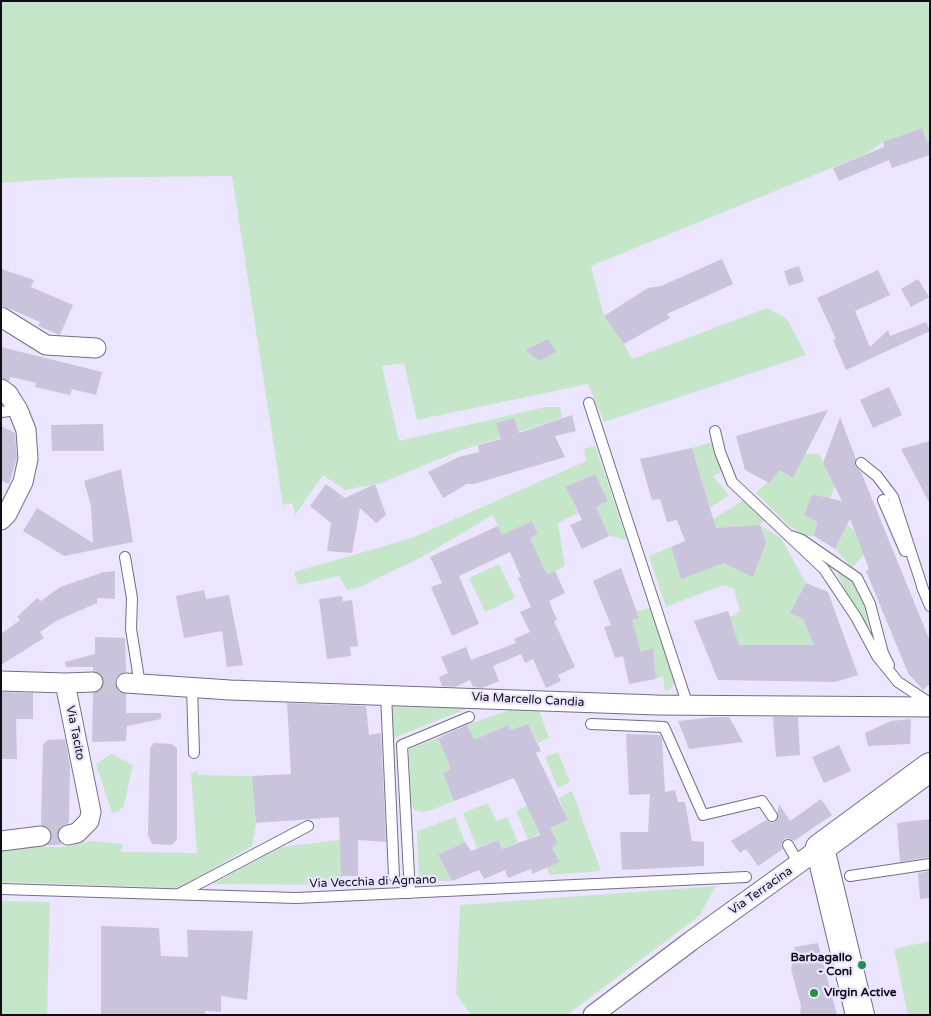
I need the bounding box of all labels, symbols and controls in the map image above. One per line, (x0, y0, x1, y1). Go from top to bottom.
street label: Via Marcello Candia (471, 690, 585, 710)
street label: Via Tacito (63, 704, 87, 762)
street label: Via Terracina (727, 864, 795, 918)
street label: Via Vecchia di Agnano (309, 873, 437, 891)
place label: Barbagallo - Coni (790, 951, 852, 979)
marker: Barbagallo - Coni (856, 959, 868, 971)
place label: Virgin Active (824, 986, 896, 1000)
marker: Virgin Active (808, 987, 820, 999)

